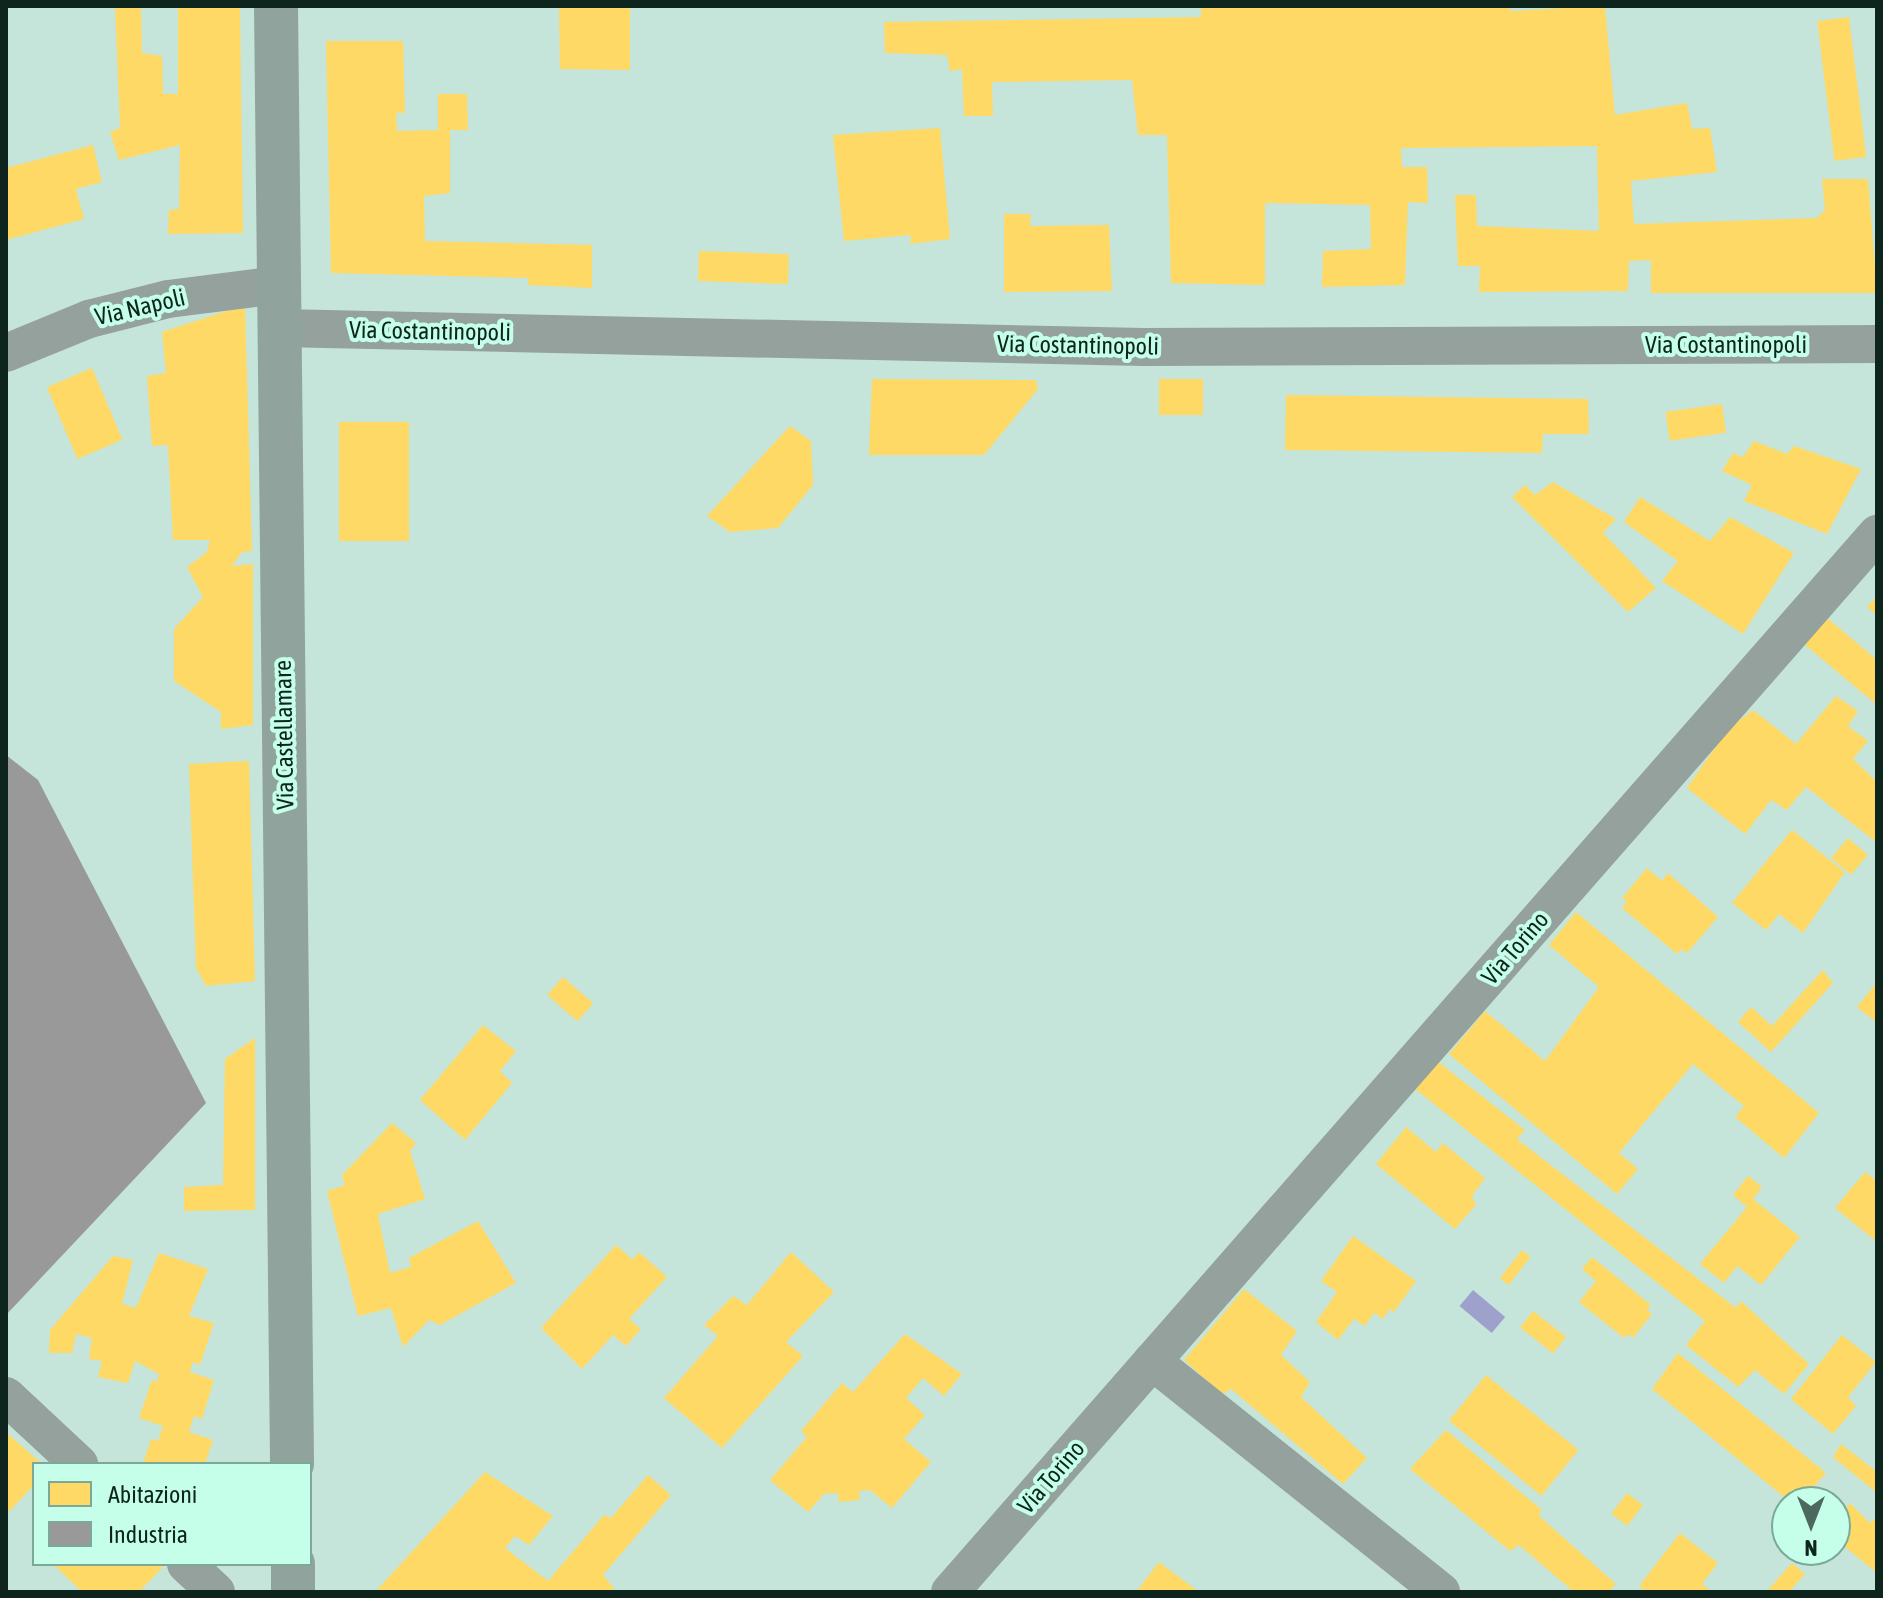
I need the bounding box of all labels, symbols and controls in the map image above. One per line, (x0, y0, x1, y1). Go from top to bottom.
street label: Via Napoli (92, 283, 188, 331)
street label: Via Costantinopoli (349, 315, 511, 347)
street label: Via Costantinopoli (997, 329, 1159, 361)
street label: Via Costantinopoli (1645, 331, 1807, 359)
street label: Via Castellamare (268, 660, 300, 810)
street label: Via Torino (1475, 905, 1555, 991)
street label: Via Torino (1011, 1434, 1091, 1520)
legend (32, 1462, 312, 1566)
text: Abitazioni (108, 1481, 197, 1508)
north arrow (1771, 1486, 1851, 1566)
text: Industria (108, 1521, 188, 1548)
text: N (1805, 1535, 1818, 1561)

